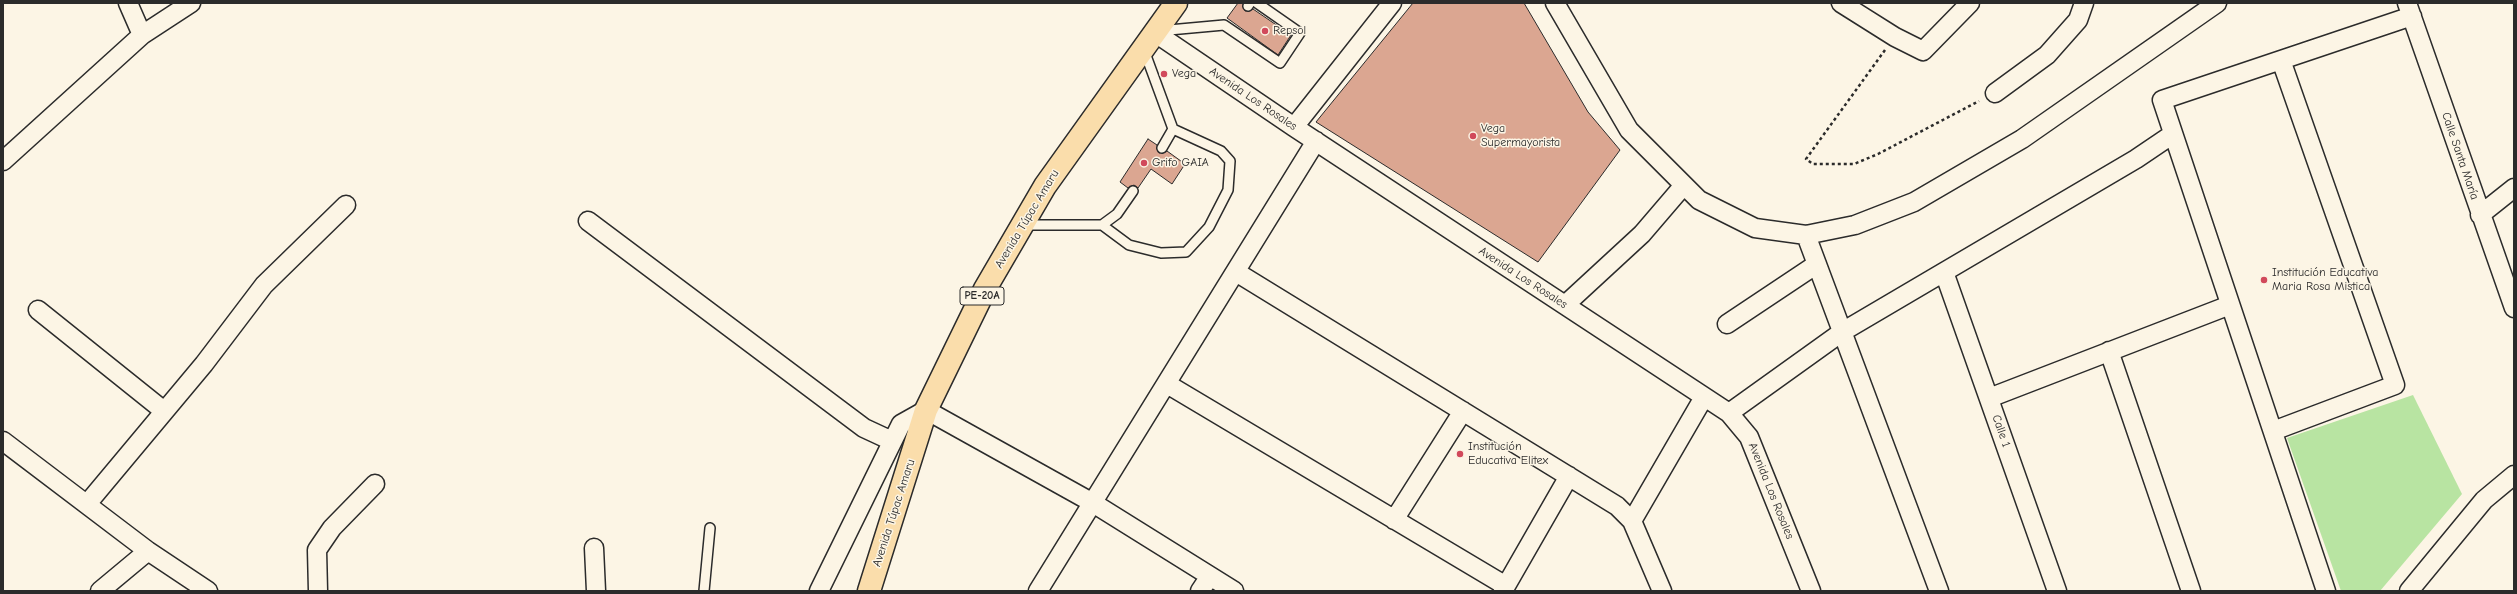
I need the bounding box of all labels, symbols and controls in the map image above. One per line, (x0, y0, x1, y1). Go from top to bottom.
place label: Repsol (1273, 24, 1306, 38)
marker: Repsol (1260, 26, 1270, 36)
street label: Avenida Los Rosales (1206, 64, 1300, 134)
place label: Vega (1172, 67, 1196, 81)
marker: Vega (1159, 69, 1169, 79)
street label: Calle Santa María (2438, 110, 2482, 202)
place label: Vega Supermayorista (1481, 122, 1560, 150)
marker: Vega Supermayorista (1468, 131, 1478, 141)
place label: Grifo GAIA (1152, 156, 1209, 170)
marker: Grifo GAIA (1139, 158, 1149, 168)
street label: Avenida Túpac Amaru (992, 167, 1062, 271)
street label: Avenida Los Rosales (1476, 244, 1570, 312)
place label: Institución Educativa Maria Rosa Mistica (2272, 266, 2378, 294)
marker: Institución Educativa Maria Rosa Mistica (2259, 275, 2269, 285)
road number: PE-20A (960, 287, 1004, 305)
street label: Calle 1 (1989, 413, 2013, 449)
place label: Institución Educativa Elitex (1468, 440, 1548, 468)
street label: Avenida Los Rosales (1745, 441, 1797, 541)
marker: Institución Educativa Elitex (1455, 449, 1465, 459)
street label: Avenida Túpac Amaru (870, 457, 918, 569)

